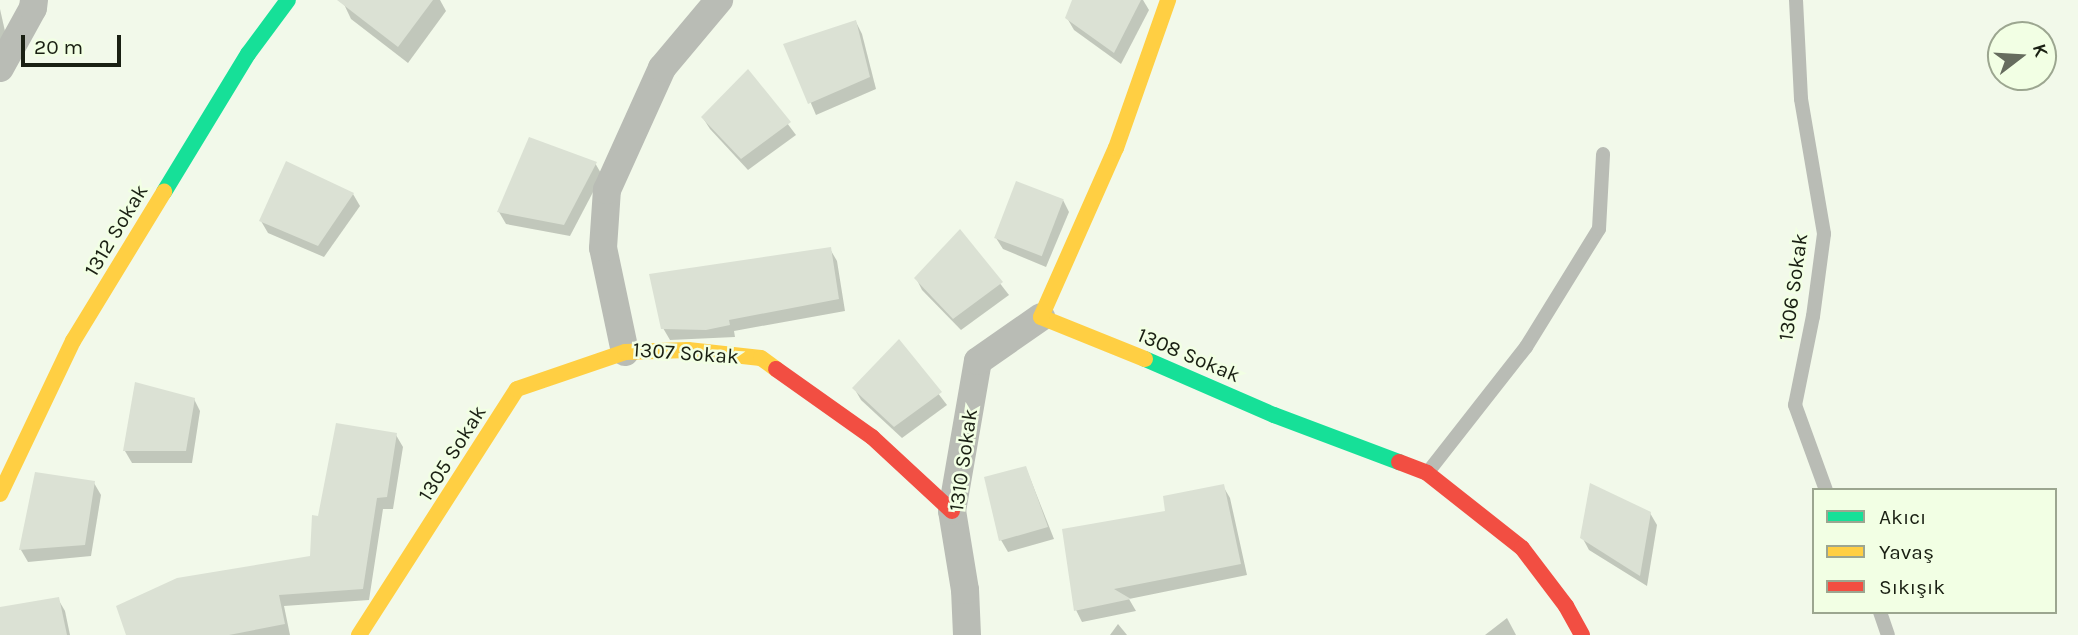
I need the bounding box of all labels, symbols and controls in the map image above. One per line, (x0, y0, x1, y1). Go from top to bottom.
scale bar (24, 21, 124, 65)
north arrow (1987, 21, 2057, 91)
text: 20 m (34, 35, 83, 59)
text: K (2028, 41, 2053, 60)
street label: 1312 Sokak (79, 179, 153, 281)
street label: 1306 Sokak (1773, 232, 1813, 342)
street label: 1308 Sokak (1134, 322, 1244, 388)
street label: 1307 Sokak (632, 337, 740, 369)
street label: 1305 Sokak (413, 401, 491, 505)
street label: 1310 Sokak (943, 407, 983, 513)
legend (1812, 488, 2057, 614)
text: Akıcı (1879, 505, 1926, 529)
text: Yavaş (1879, 540, 1934, 564)
text: Sıkışık (1879, 575, 1945, 599)

